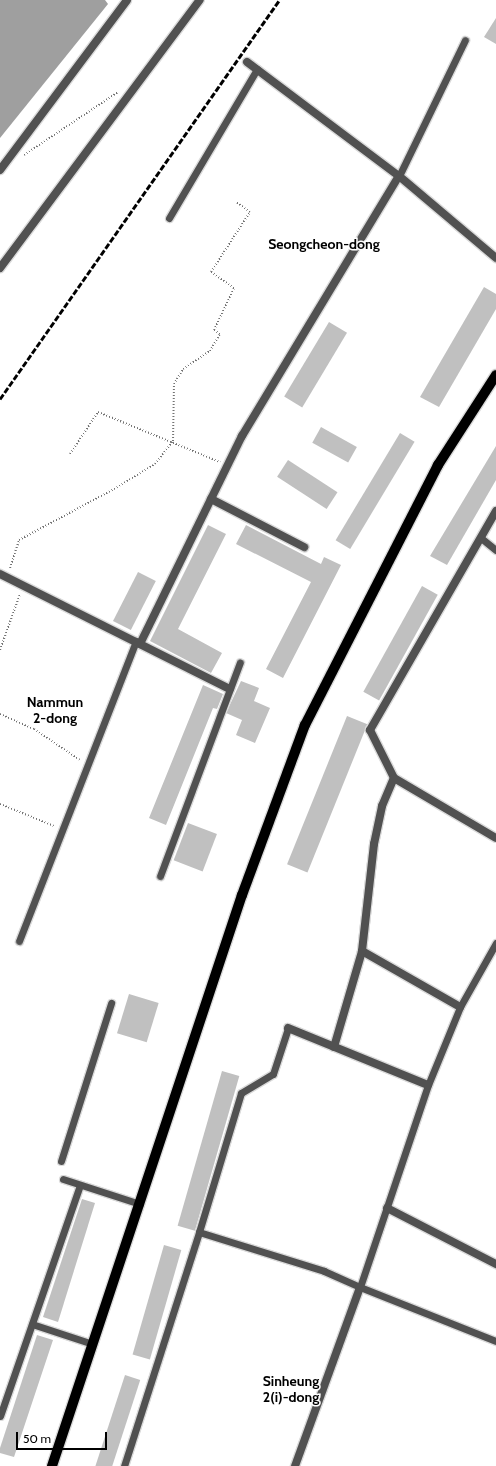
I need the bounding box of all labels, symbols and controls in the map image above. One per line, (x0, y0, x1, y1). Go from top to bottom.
district label: Seongcheon-dong (268, 236, 380, 252)
district label: Nammun 2-dong (27, 694, 83, 726)
district label: Sinheung 2(i)-dong (263, 1373, 319, 1406)
scale bar (18, 1424, 109, 1450)
text: 50 m (23, 1431, 51, 1446)

